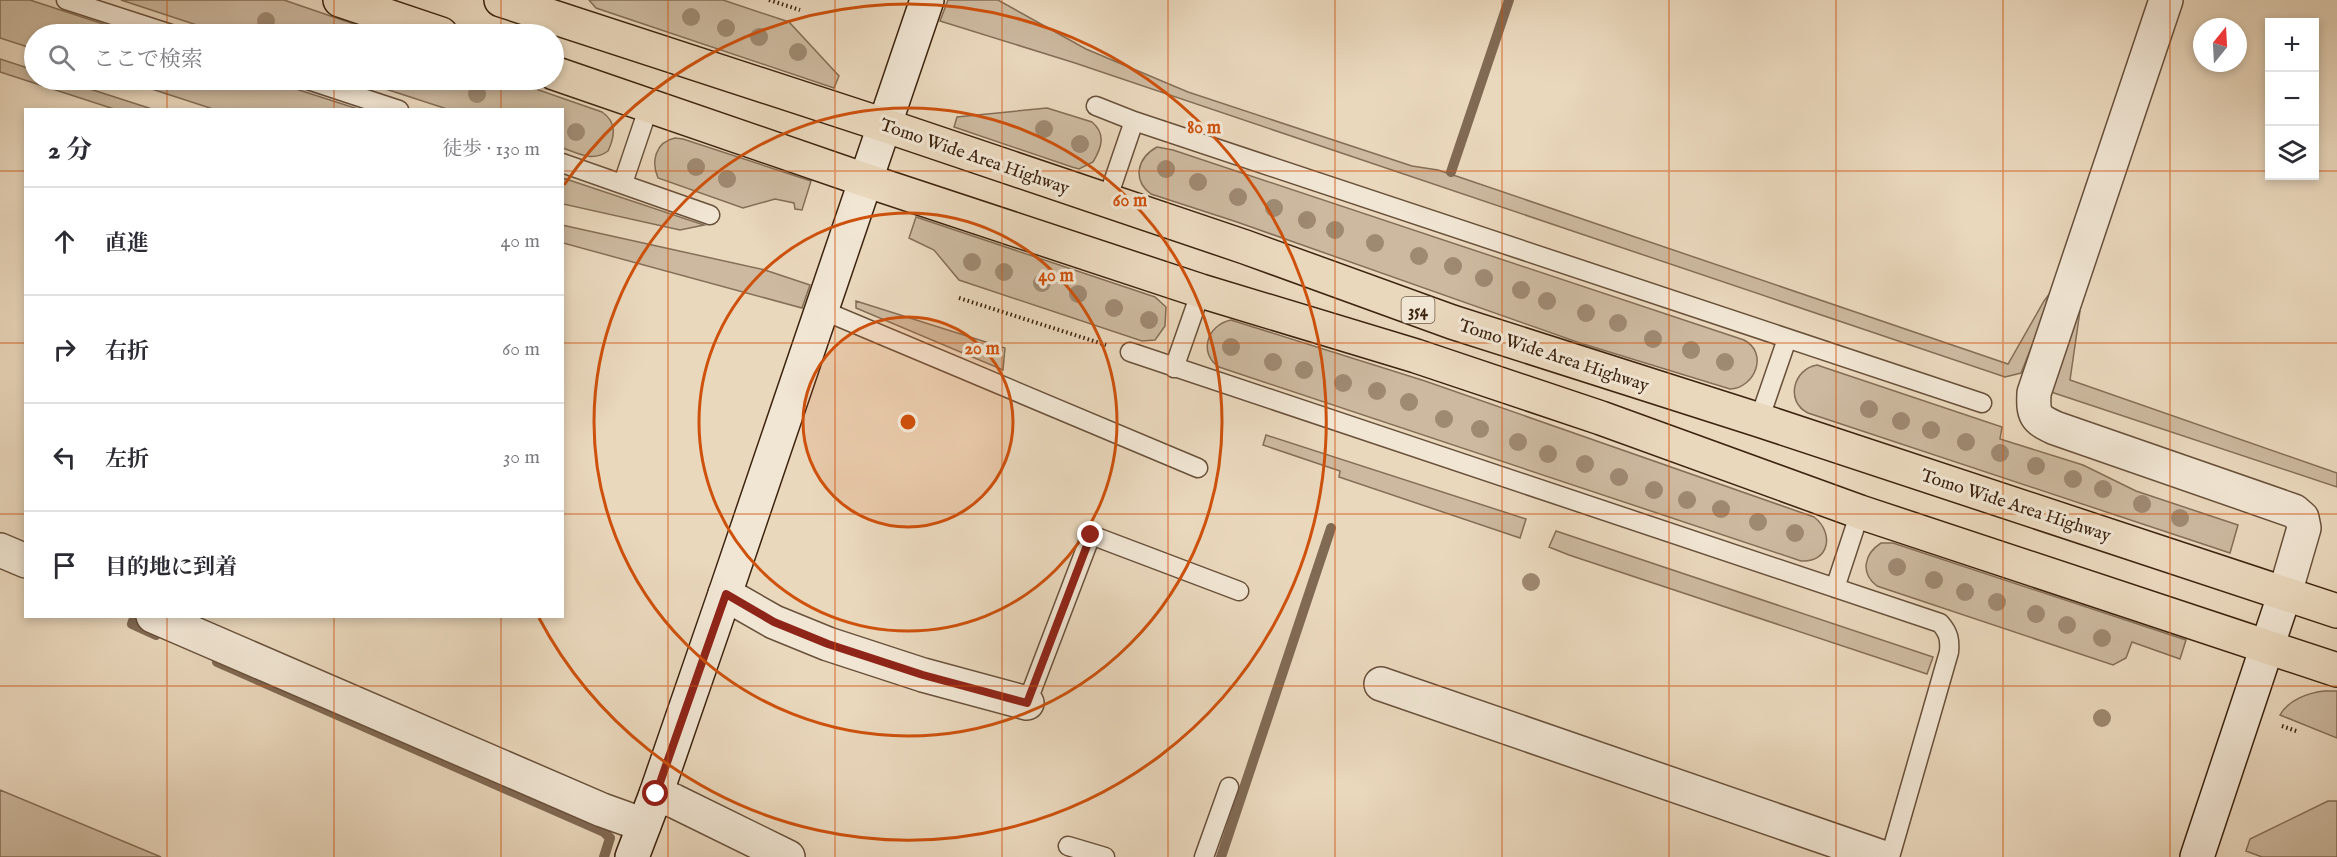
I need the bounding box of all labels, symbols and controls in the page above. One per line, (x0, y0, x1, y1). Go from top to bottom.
north arrow (2193, 18, 2247, 72)
map controls (2265, 18, 2319, 180)
button: + (2265, 18, 2319, 72)
search box (24, 24, 564, 90)
icon: search (45, 41, 78, 74)
text: ここで検索 (93, 46, 203, 74)
button: − (2265, 72, 2319, 126)
street label: Tomo Wide Area Highway (877, 114, 1072, 201)
text: 80 m (1187, 117, 1221, 140)
button: layers (2265, 126, 2319, 180)
text: 2 分 (48, 134, 92, 167)
text: 徒歩 · 130 m (442, 137, 540, 162)
text: 60 m (1113, 190, 1147, 213)
icon: ahead (48, 225, 81, 258)
text: 40 m (501, 229, 540, 254)
text: 直進 (105, 230, 149, 258)
text: 40 m (1038, 265, 1074, 288)
road number: 354 (1402, 297, 1434, 323)
street label: Tomo Wide Area Highway (1455, 315, 1652, 398)
icon: right (48, 333, 81, 366)
text: 60 m (502, 337, 540, 362)
text: 右折 (105, 338, 149, 366)
text: 20 m (964, 338, 1000, 361)
centre of rings (898, 412, 918, 432)
icon: left (48, 441, 81, 474)
text: 30 m (503, 445, 540, 470)
text: 左折 (105, 446, 149, 474)
street label: Tomo Wide Area Highway (1917, 465, 2114, 548)
route end (1077, 521, 1103, 547)
icon: arrive (48, 549, 81, 582)
text: 目的地に到着 (105, 554, 237, 582)
route start (642, 780, 668, 806)

